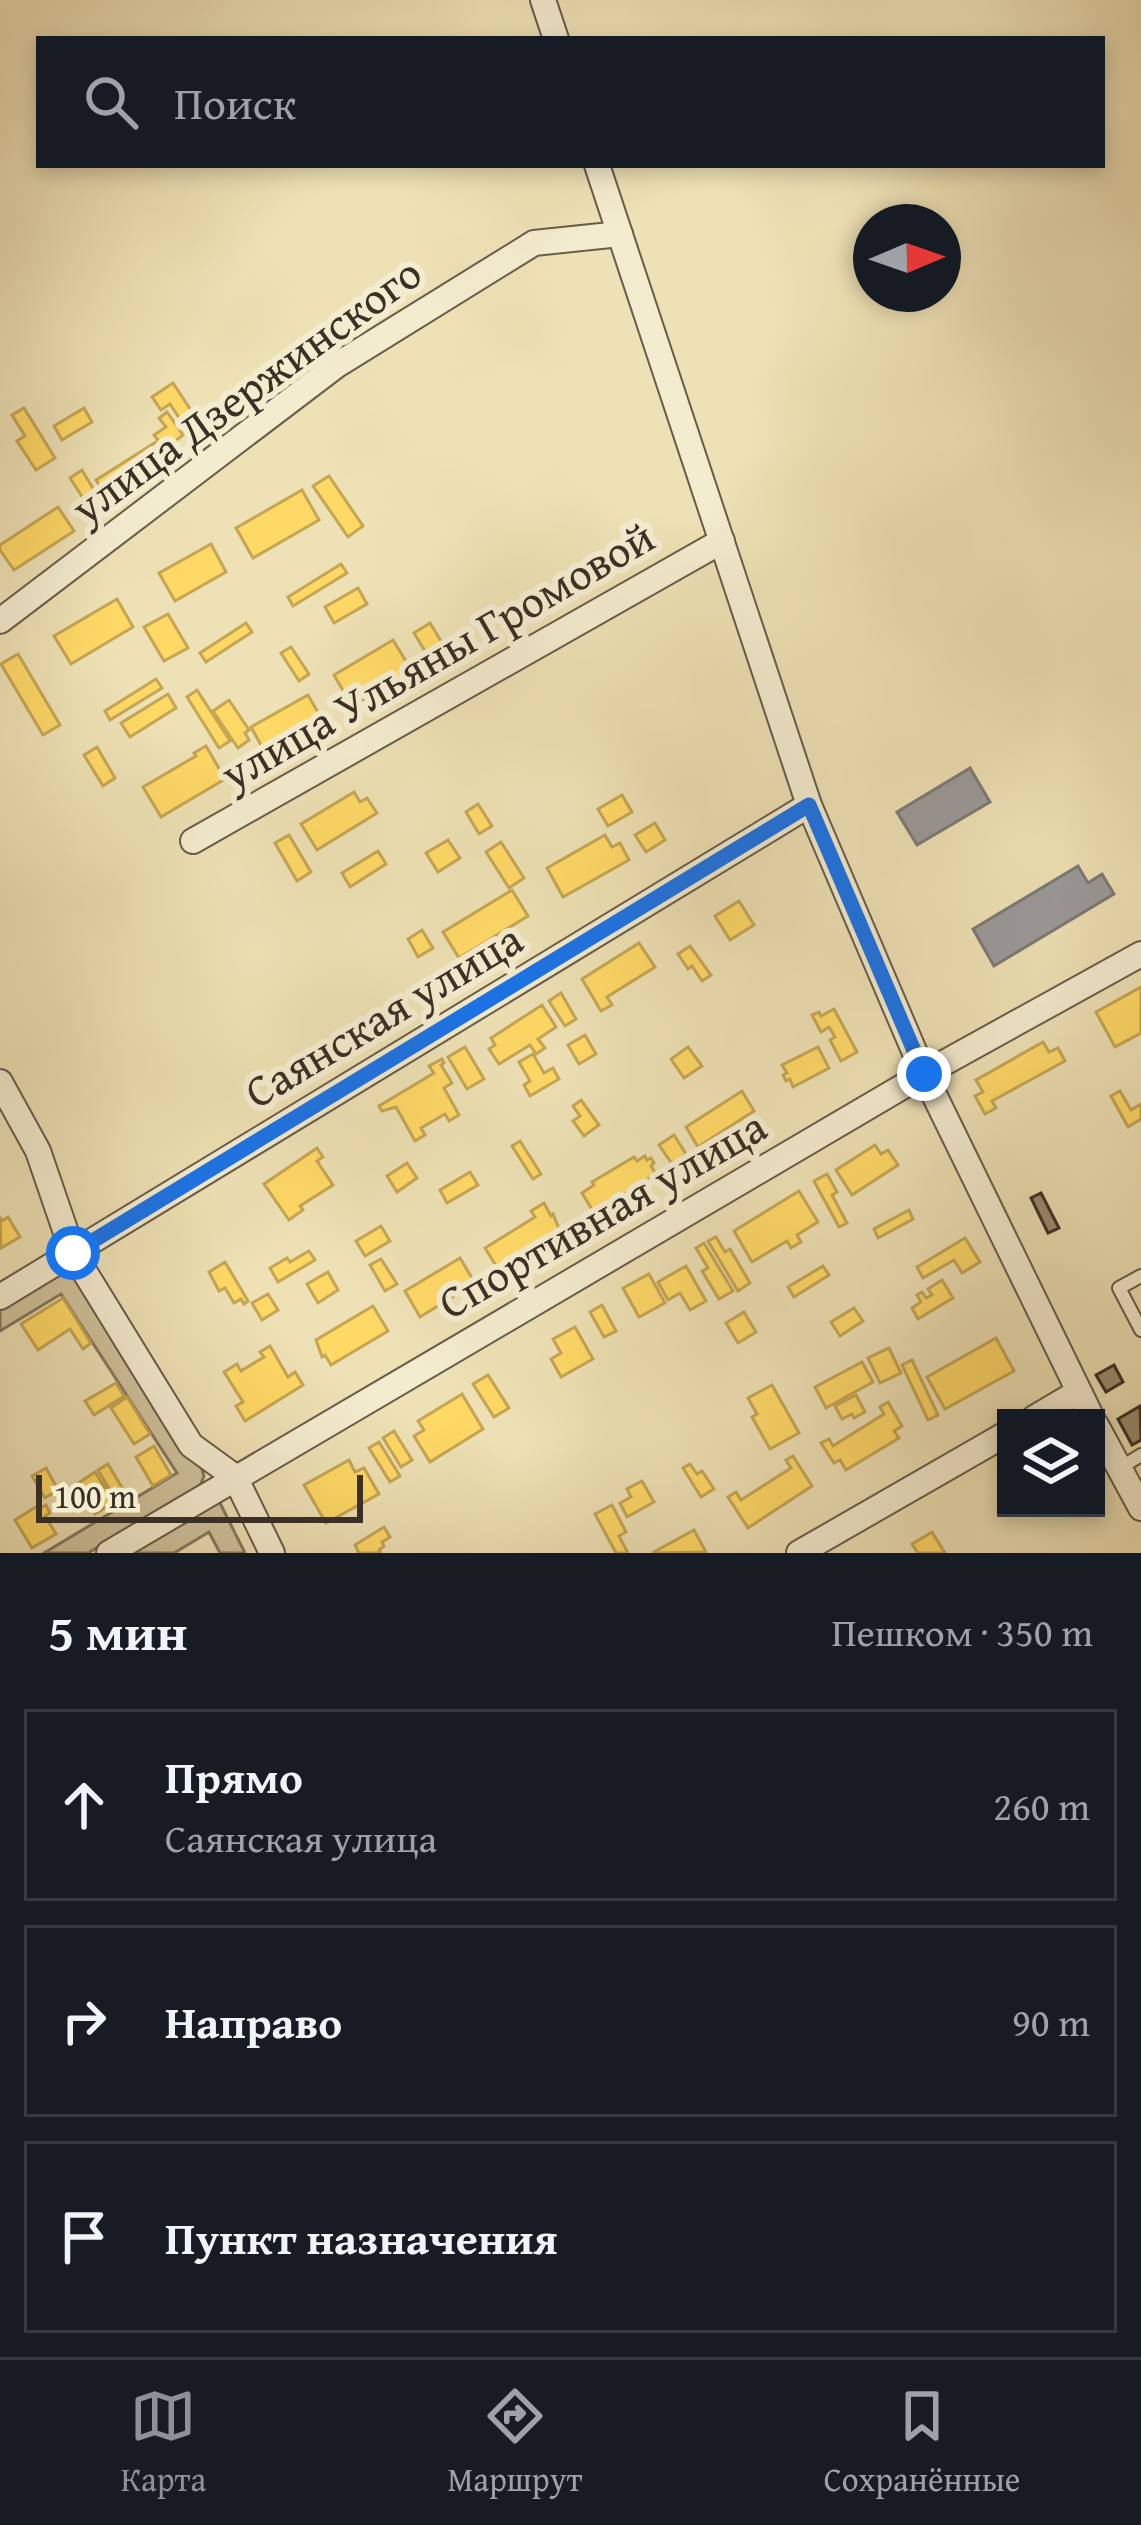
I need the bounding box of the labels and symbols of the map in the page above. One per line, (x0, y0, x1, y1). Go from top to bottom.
north arrow (853, 204, 961, 312)
street label: улица Дзержинского (56, 240, 434, 540)
street label: улица Ульяны Громовой (207, 504, 666, 806)
street label: Саянская улица (231, 906, 534, 1123)
route end (897, 1047, 951, 1101)
street label: Спортивная улица (426, 1093, 778, 1334)
route start (46, 1226, 100, 1280)
scale bar (36, 1469, 363, 1522)

